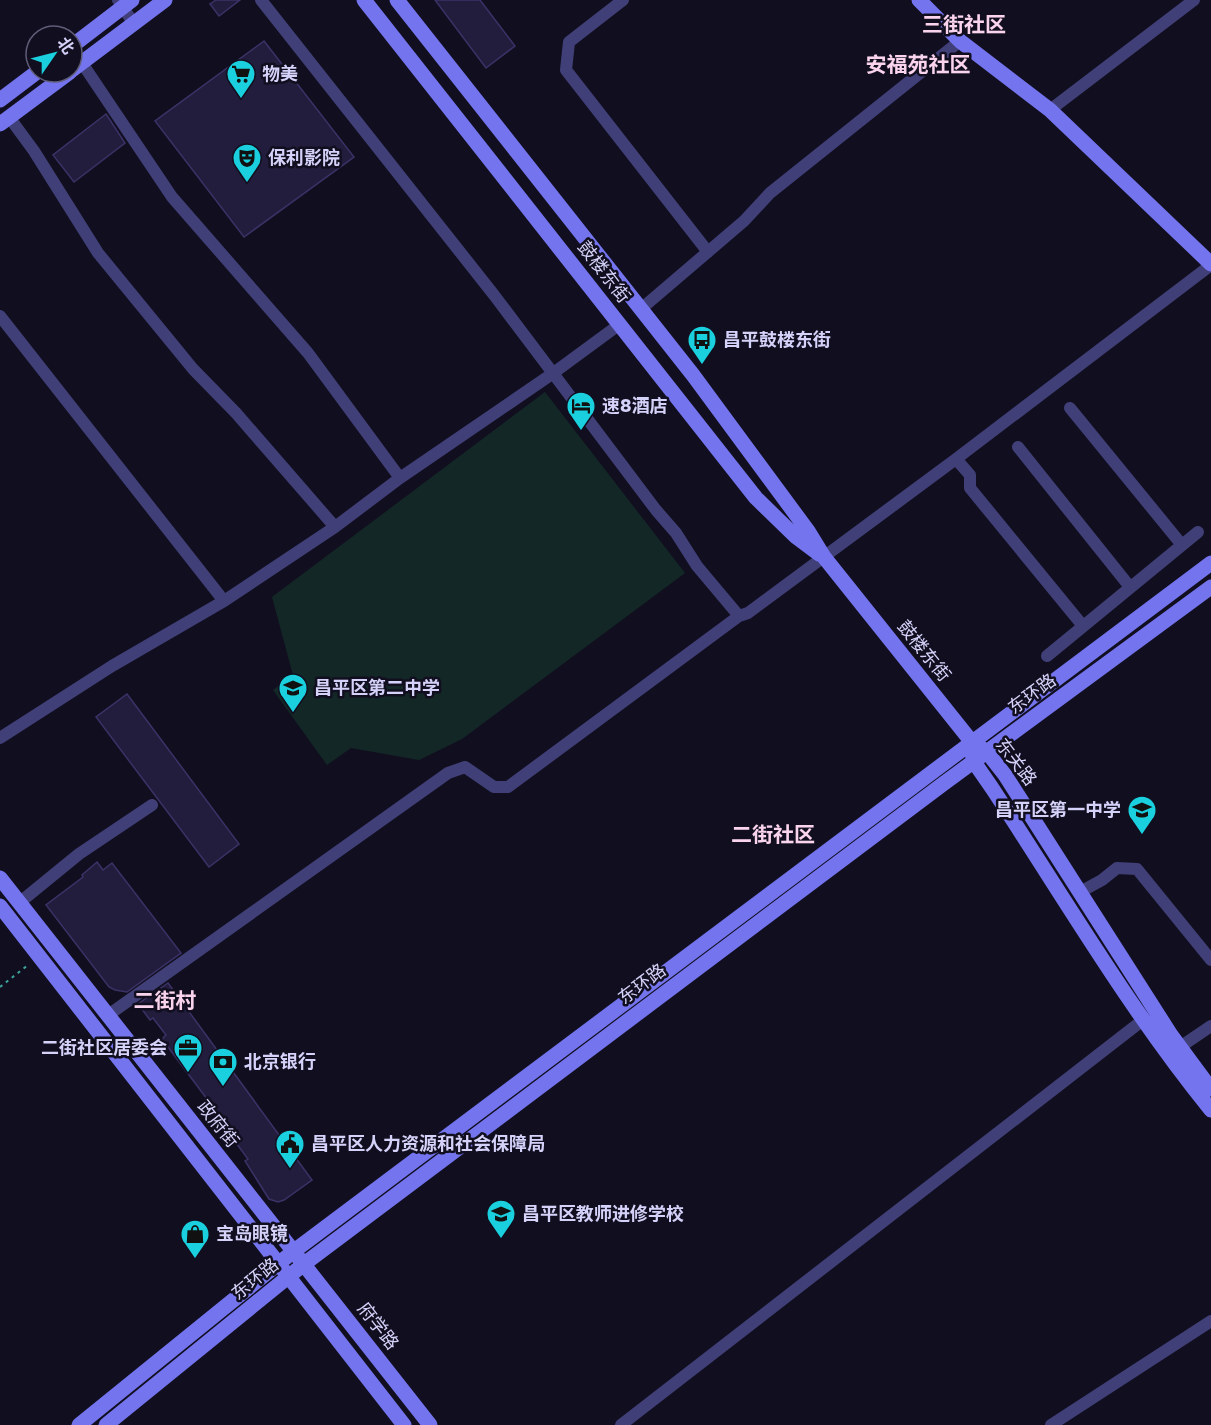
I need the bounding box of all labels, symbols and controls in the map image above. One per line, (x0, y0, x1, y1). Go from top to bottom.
district label: 三街社区 (922, 11, 1006, 37)
north arrow (24, 24, 84, 84)
text: 北 (54, 33, 79, 58)
district label: 安福苑社区 (866, 51, 971, 77)
supermarket icon: 物美 (225, 58, 257, 100)
place label: 物美 (262, 62, 298, 84)
theatre icon: 保利影院 (231, 142, 263, 184)
place label: 保利影院 (268, 146, 340, 168)
street label: 鼓楼东街 (574, 236, 636, 307)
bus stop icon: 昌平鼓楼东街 (686, 324, 718, 366)
place label: 昌平鼓楼东街 (723, 328, 831, 350)
hotel icon: 速8酒店 (565, 390, 597, 432)
place label: 速8酒店 (602, 394, 668, 416)
street label: 鼓楼东街 (894, 615, 956, 685)
street label: 东环路 (1003, 668, 1060, 718)
school or university icon: 昌平区第二中学 (277, 672, 309, 714)
place label: 昌平区第二中学 (314, 676, 440, 698)
street label: 东关路 (991, 733, 1042, 789)
school or university icon: 昌平区第一中学 (1126, 794, 1158, 836)
place label: 昌平区第一中学 (995, 798, 1121, 820)
district label: 二街社区 (731, 821, 815, 847)
street label: 东环路 (613, 958, 670, 1008)
district label: 二街村 (134, 987, 197, 1013)
office icon: 二街社区居委会 (172, 1032, 204, 1074)
place label: 二街社区居委会 (41, 1036, 167, 1058)
bank icon: 北京银行 (207, 1046, 239, 1088)
place label: 北京银行 (244, 1050, 316, 1072)
street label: 政府街 (193, 1095, 244, 1151)
public building icon: 昌平区人力资源和社会保障局 (274, 1128, 306, 1170)
place label: 昌平区人力资源和社会保障局 (311, 1132, 545, 1154)
school or university icon: 昌平区教师进修学校 (485, 1198, 517, 1240)
place label: 昌平区教师进修学校 (522, 1202, 684, 1224)
shop icon: 宝岛眼镜 (179, 1218, 211, 1260)
place label: 宝岛眼镜 (216, 1222, 288, 1244)
street label: 东环路 (226, 1253, 282, 1304)
street label: 府学路 (353, 1297, 404, 1353)

